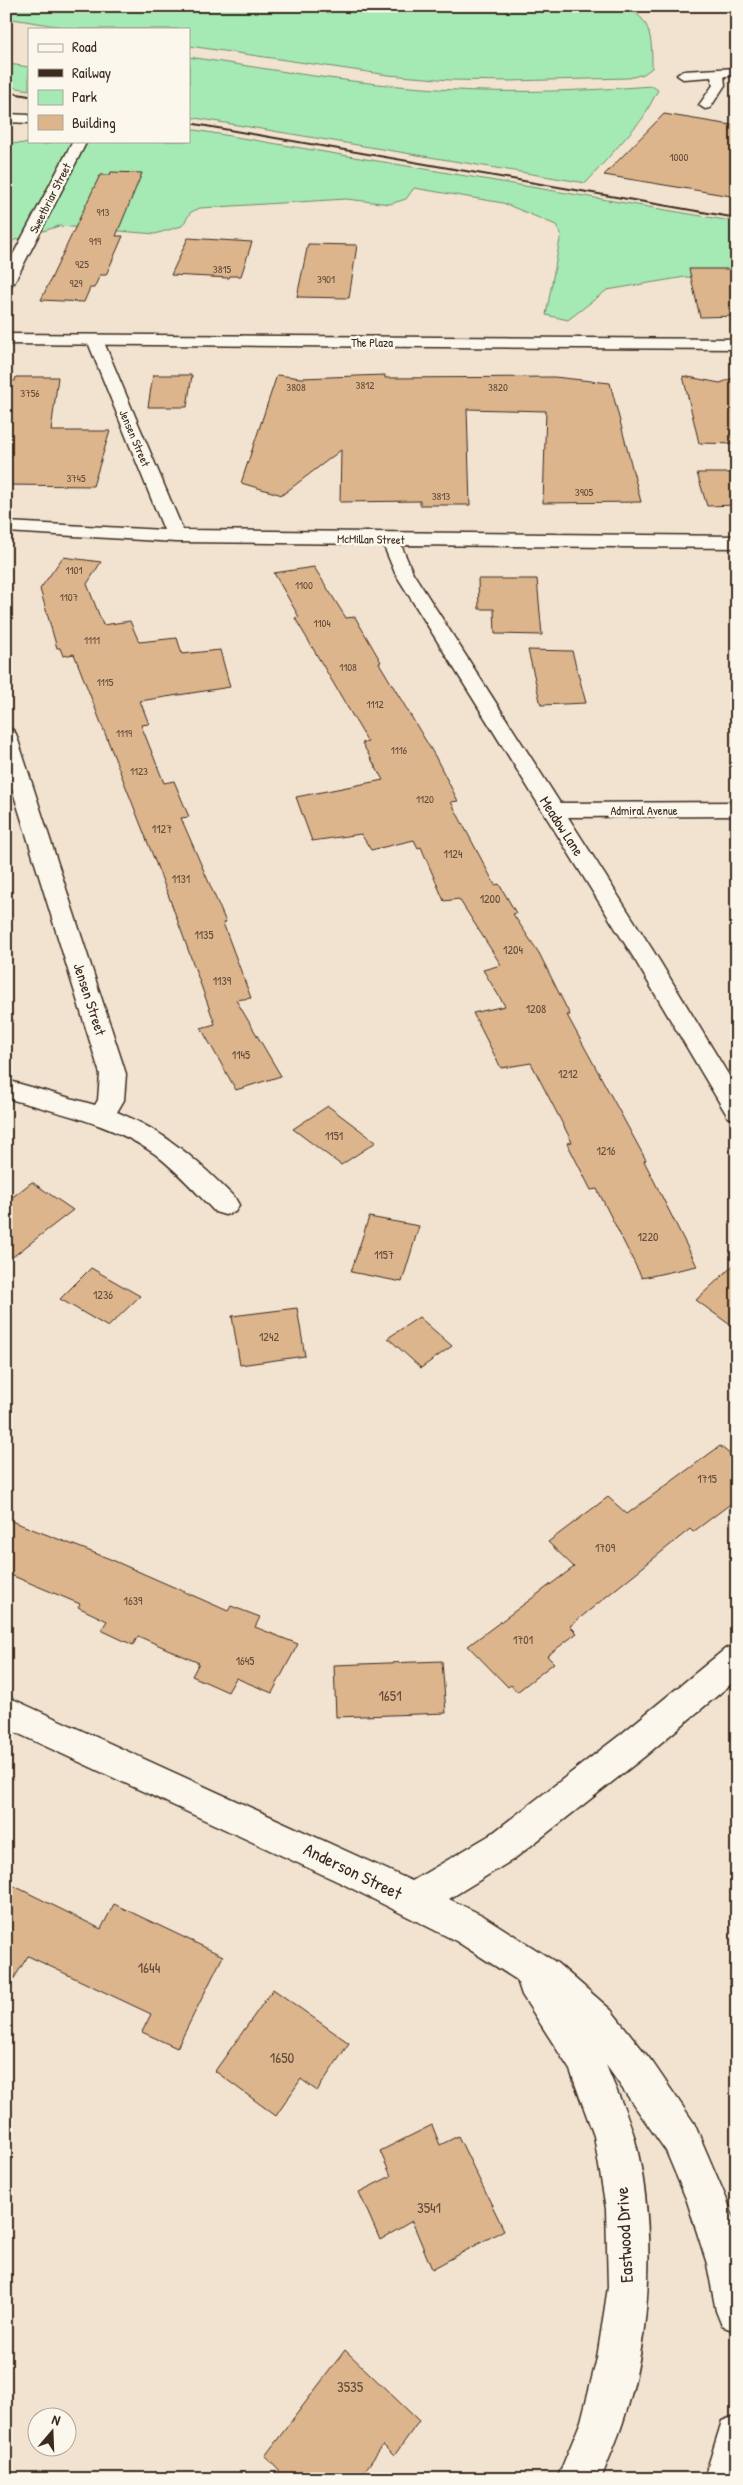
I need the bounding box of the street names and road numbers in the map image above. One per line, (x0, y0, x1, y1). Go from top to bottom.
street label: Sweetbriar Street (25, 159, 75, 236)
street label: The Plaza (351, 334, 393, 351)
street label: Jensen Street (115, 407, 155, 470)
street label: McMillan Street (337, 530, 406, 548)
street label: Meadow Lane (535, 792, 589, 860)
street label: Admiral Avenue (610, 802, 678, 819)
street label: Jensen Street (68, 960, 112, 1039)
street label: Anderson Street (300, 1836, 407, 1906)
street label: Eastwood Drive (609, 2186, 639, 2284)

